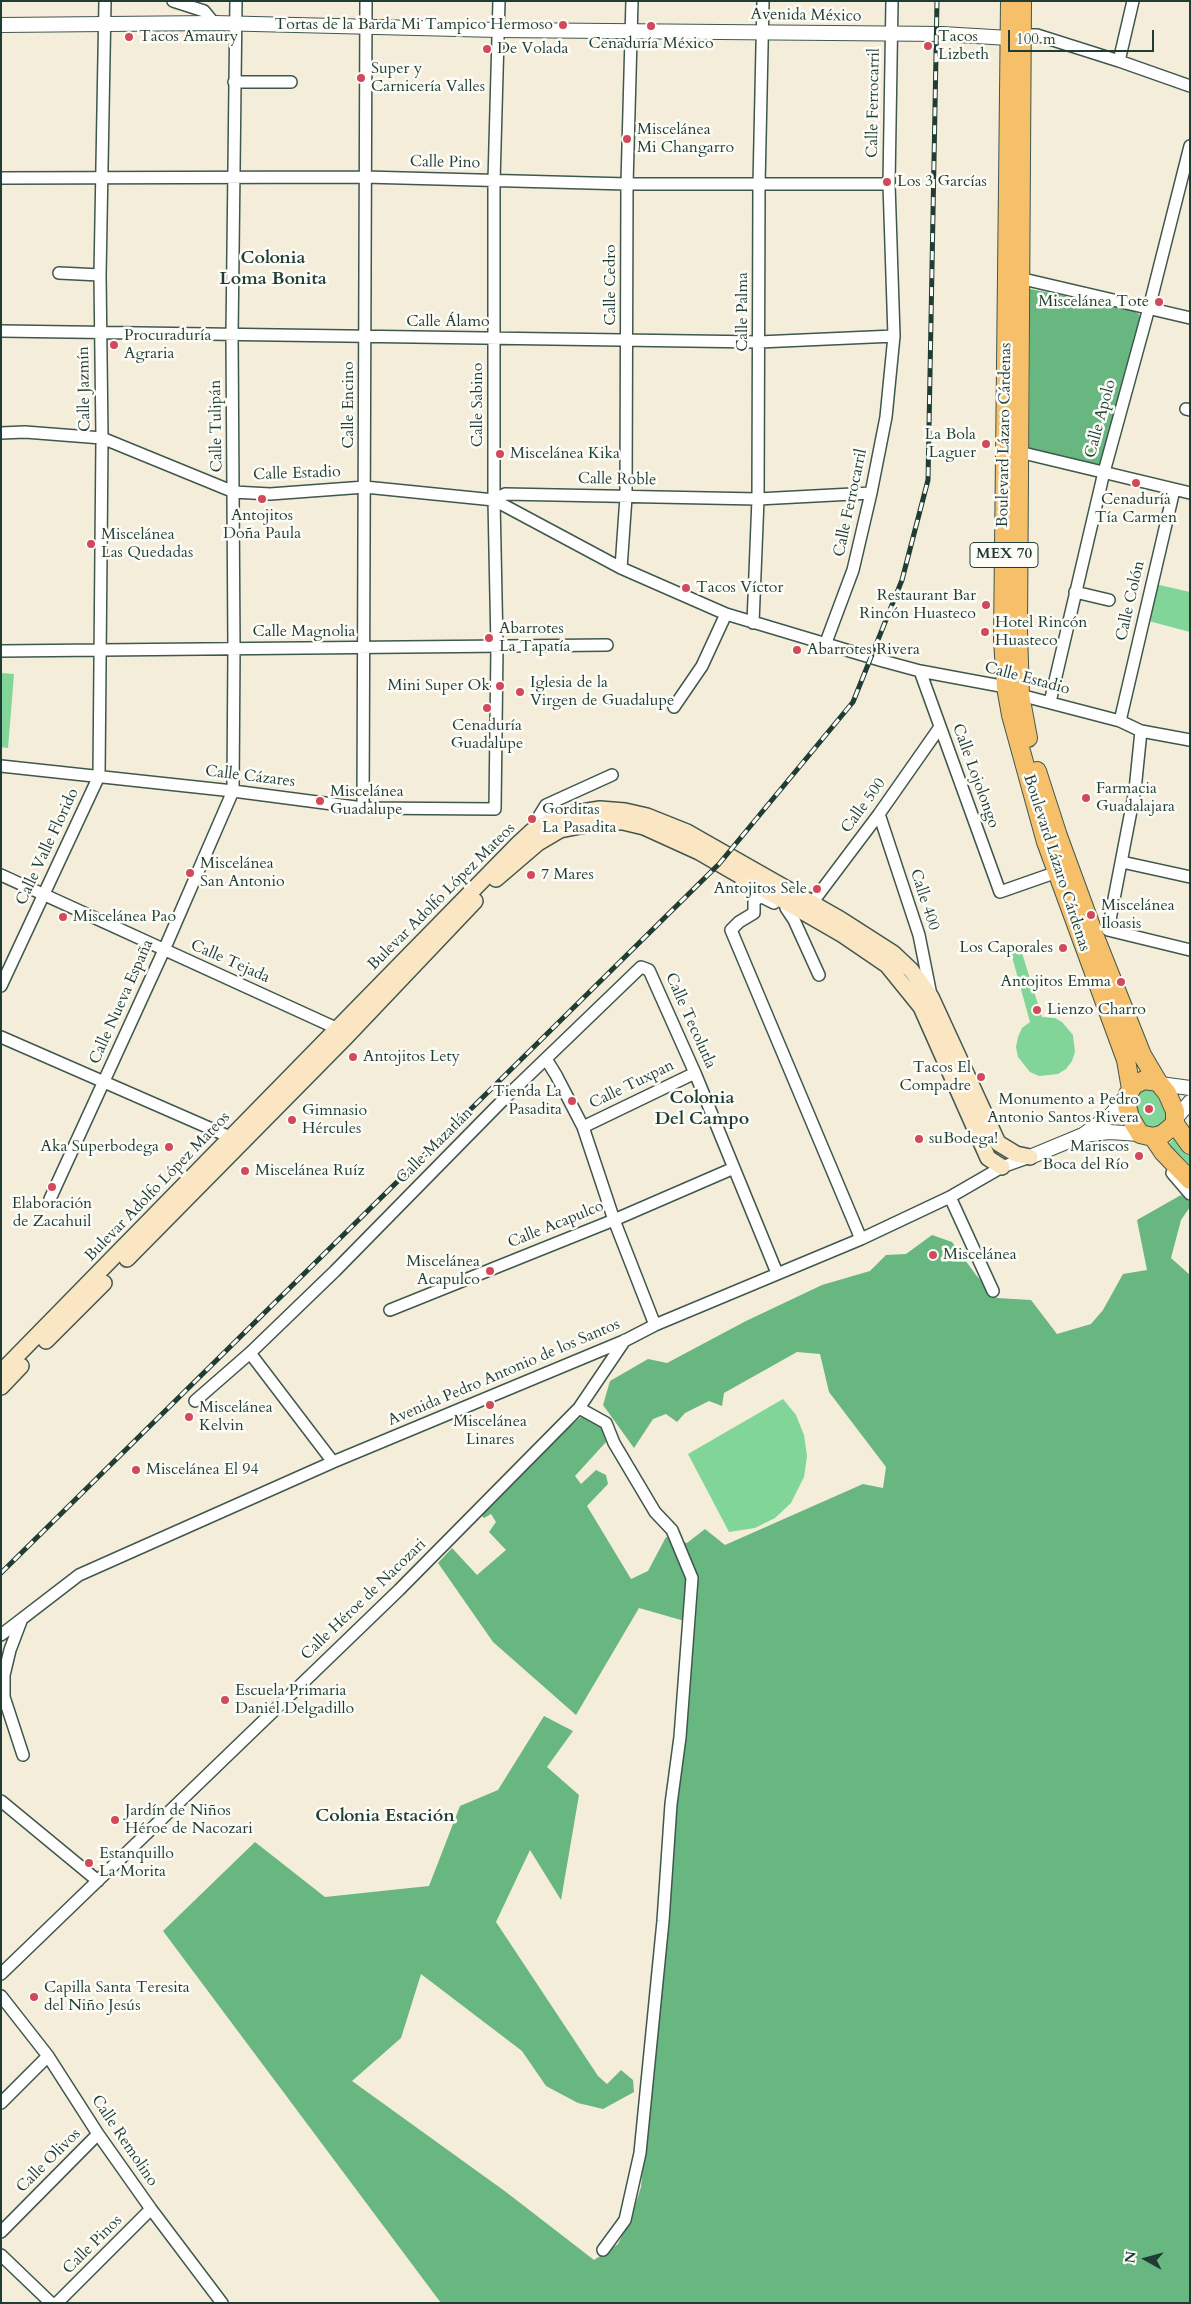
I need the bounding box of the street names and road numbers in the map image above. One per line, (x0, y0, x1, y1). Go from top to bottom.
street label: Avenida México (750, 5, 862, 27)
street label: Calle Ferrocarril (863, 48, 885, 158)
street label: Calle Pino (410, 153, 480, 173)
street label: Calle Cedro (601, 244, 621, 326)
street label: Calle Palma (733, 272, 753, 352)
street label: Calle Álamo (406, 312, 490, 332)
street label: Boulevard Lázaro Cárdenas (994, 342, 1016, 528)
street label: Calle Jazmín (75, 346, 95, 432)
street label: Calle Encino (339, 361, 359, 449)
street label: Calle Sabino (468, 363, 488, 447)
street label: Calle Apolo (1081, 378, 1121, 460)
street label: Calle Tulipán (207, 380, 227, 472)
street label: Calle Ferrocarril (830, 447, 872, 559)
street label: Calle Estadio (253, 463, 341, 485)
street label: Calle Roble (578, 470, 656, 490)
road number: MEX 70 (970, 542, 1038, 568)
street label: Calle Colón (1112, 559, 1150, 643)
street label: Calle Magnolia (252, 622, 356, 642)
street label: Calle Estadio (982, 658, 1072, 700)
street label: Calle Lojolongo (947, 721, 1003, 831)
street label: Calle Cázares (204, 762, 296, 792)
street label: Boulevard Lázaro Cárdenas (1018, 772, 1094, 954)
street label: Calle 500 (838, 775, 890, 837)
street label: Calle Valle Florido (13, 786, 83, 908)
street label: Bulevar Adolfo López Mateos (364, 819, 520, 975)
street label: Calle 400 (905, 867, 943, 933)
street label: Calle Tejada (187, 936, 273, 988)
street label: Calle Nueva España (86, 937, 158, 1067)
street label: Calle Tecolutla (660, 970, 720, 1072)
street label: Calle Tuxpan (587, 1056, 677, 1114)
street label: Calle Mazatlán (393, 1104, 477, 1188)
street label: Bulevar Adolfo López Mateos (81, 1108, 235, 1266)
street label: Calle Acapulco (505, 1197, 607, 1253)
street label: Avenida Pedro Antonio de los Santos (385, 1315, 623, 1431)
street label: Calle Héroe de Nacozari (297, 1535, 431, 1665)
street label: Calle Remolino (86, 2092, 162, 2190)
street label: Calle Olivos (13, 2125, 85, 2197)
street label: Calle Pinos (59, 2211, 127, 2279)

